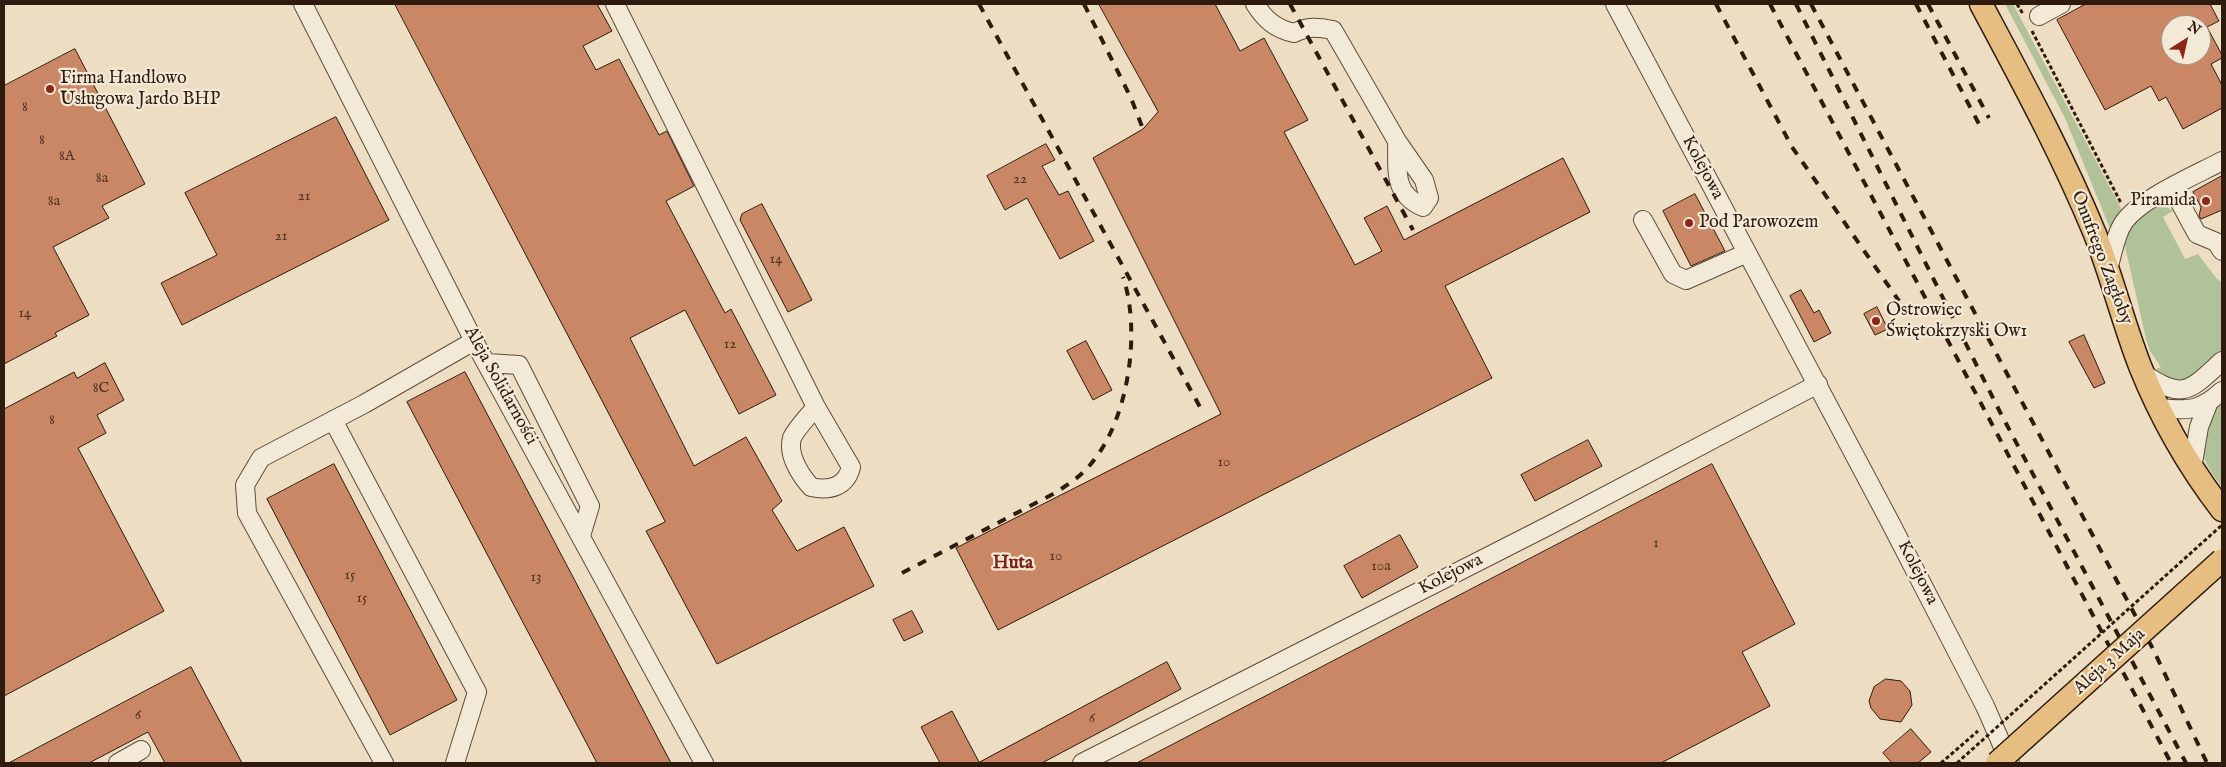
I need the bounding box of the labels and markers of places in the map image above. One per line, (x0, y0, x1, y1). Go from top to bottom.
place label: Firma Handlowo Usługowa Jardo BHP (60, 68, 220, 110)
marker: Firma Handlowo Usługowa Jardo BHP (44, 83, 56, 95)
place label: Piramida (2130, 190, 2196, 212)
marker: Piramida (2200, 195, 2212, 207)
place label: Pod Parowozem (1699, 212, 1818, 234)
marker: Pod Parowozem (1683, 217, 1695, 229)
place label: Ostrowiec Świętokrzyski Ow1 (1886, 300, 2027, 342)
marker: Ostrowiec Świętokrzyski Ow1 (1870, 315, 1882, 327)

